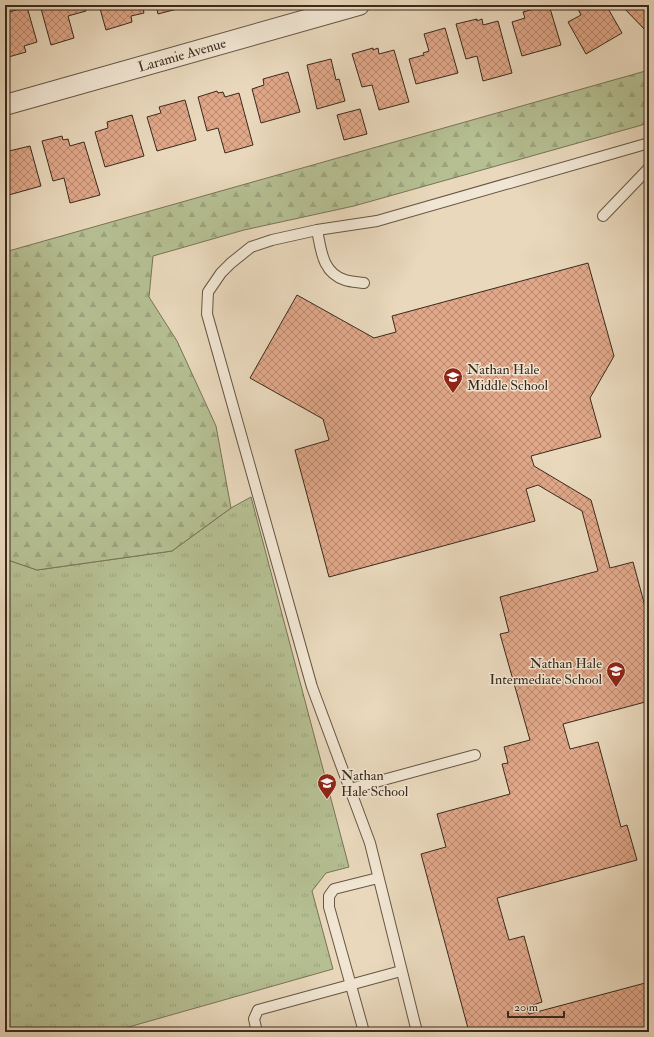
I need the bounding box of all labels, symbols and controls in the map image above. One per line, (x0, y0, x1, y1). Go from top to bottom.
street label: Laramie Avenue (136, 34, 228, 76)
place label: Nathan Hale Middle School (467, 361, 548, 394)
school or university icon: Nathan Hale Middle School (442, 366, 464, 394)
place label: Nathan Hale Intermediate School (489, 655, 602, 688)
school or university icon: Nathan Hale Intermediate School (605, 660, 627, 688)
place label: Nathan Hale School (341, 767, 409, 800)
school or university icon: Nathan Hale School (316, 772, 338, 800)
scale bar (508, 993, 564, 1019)
text: 20 m (514, 1000, 539, 1015)

